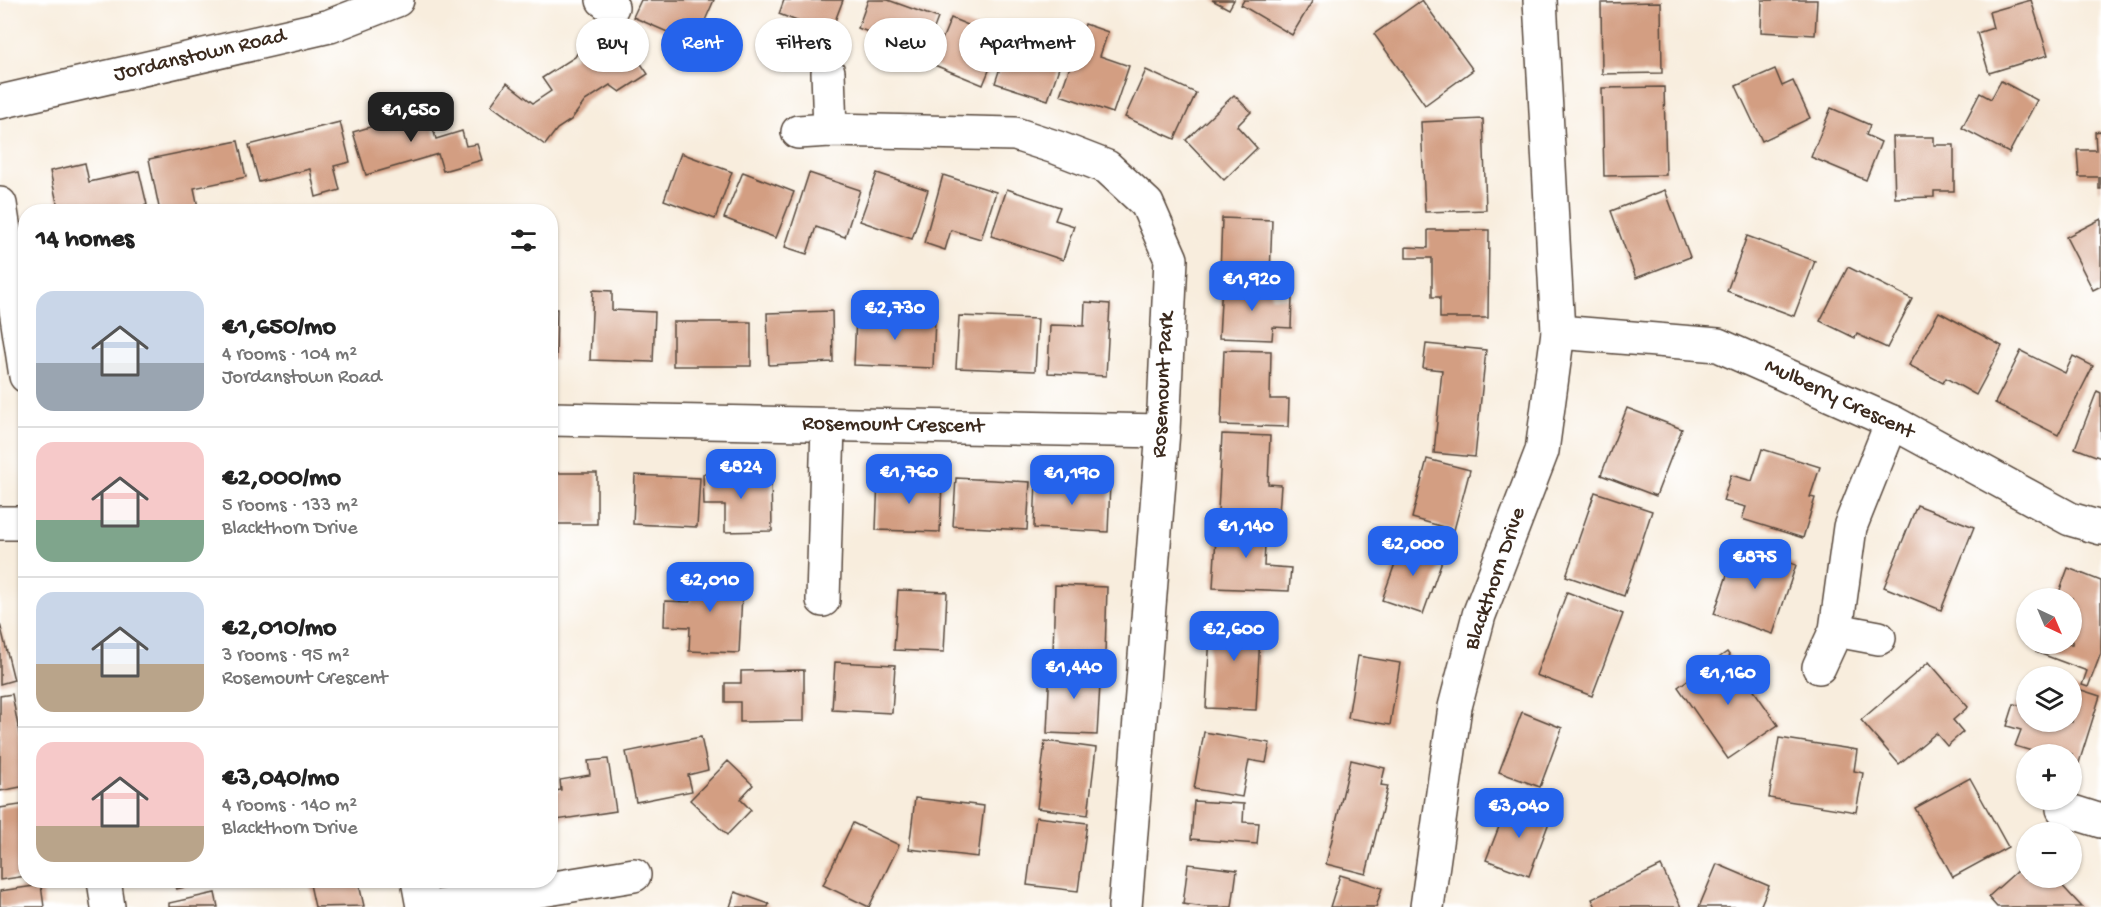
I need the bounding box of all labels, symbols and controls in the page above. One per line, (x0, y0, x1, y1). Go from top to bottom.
chip: Buy (576, 18, 649, 72)
chip: Rent (661, 18, 743, 72)
chip: Filters (755, 18, 852, 72)
chip: New (864, 18, 947, 72)
chip: Apartment (959, 18, 1095, 72)
street label: Jordanstown Road (111, 23, 291, 88)
pin: €1,650 (362, 92, 460, 143)
text: €1,650 (382, 100, 440, 123)
icon: filters (507, 224, 540, 257)
text: 14 homes (36, 225, 134, 256)
pin: €1,920 (1203, 261, 1301, 312)
text: €1,920 (1223, 269, 1281, 292)
pin: €2,730 (846, 290, 944, 341)
text: €2,730 (865, 298, 925, 321)
street label: Rosemount Park (1147, 309, 1181, 459)
text: €1,650/mo (222, 313, 336, 344)
icon: home (84, 315, 156, 387)
text: 4 rooms · 104 m² (222, 344, 357, 367)
street label: Mulberry Crescent (1760, 354, 1920, 447)
text: Jordanstown Road (222, 367, 382, 390)
street label: Rosemount Crescent (802, 411, 986, 441)
pin: €824 (705, 449, 777, 500)
pin: €1,760 (860, 454, 958, 505)
pin: €1,190 (1023, 455, 1121, 506)
text: €824 (720, 457, 762, 480)
text: €1,760 (880, 462, 938, 485)
text: €1,190 (1044, 463, 1100, 486)
text: €2,000/mo (222, 464, 341, 495)
icon: home (84, 466, 156, 538)
text: 5 rooms · 133 m² (222, 495, 358, 518)
street label: Blackthorn Drive (1459, 504, 1533, 655)
pin: €1,140 (1197, 508, 1295, 559)
text: €1,140 (1218, 516, 1274, 539)
text: Blackthorn Drive (222, 518, 358, 541)
pin: €2,000 (1364, 526, 1462, 577)
text: €2,000 (1382, 534, 1444, 557)
pin: €875 (1719, 539, 1791, 590)
text: €875 (1733, 547, 1777, 570)
pin: €2,010 (661, 562, 759, 613)
text: €2,010 (681, 570, 739, 593)
north arrow (2016, 588, 2082, 654)
map controls (2016, 588, 2082, 888)
pin: €2,600 (1185, 611, 1283, 662)
text: €2,010/mo (222, 614, 337, 645)
icon: home (84, 616, 156, 688)
text: €2,600 (1204, 619, 1264, 642)
text: 3 rooms · 95 m² (222, 645, 350, 668)
pin: €1,440 (1025, 649, 1123, 700)
pin: €1,160 (1679, 655, 1777, 706)
text: €1,440 (1046, 657, 1102, 680)
text: €1,160 (1700, 663, 1756, 686)
button: layers (2016, 666, 2082, 732)
text: Rosemount Crescent (222, 668, 387, 691)
button: + (2016, 744, 2082, 810)
text: €3,040/mo (222, 764, 339, 795)
icon: home (84, 766, 156, 838)
pin: €3,040 (1470, 788, 1568, 839)
text: 4 rooms · 140 m² (222, 795, 357, 818)
text: €3,040 (1489, 796, 1549, 819)
text: Blackthorn Drive (222, 818, 358, 841)
button: − (2016, 822, 2082, 888)

